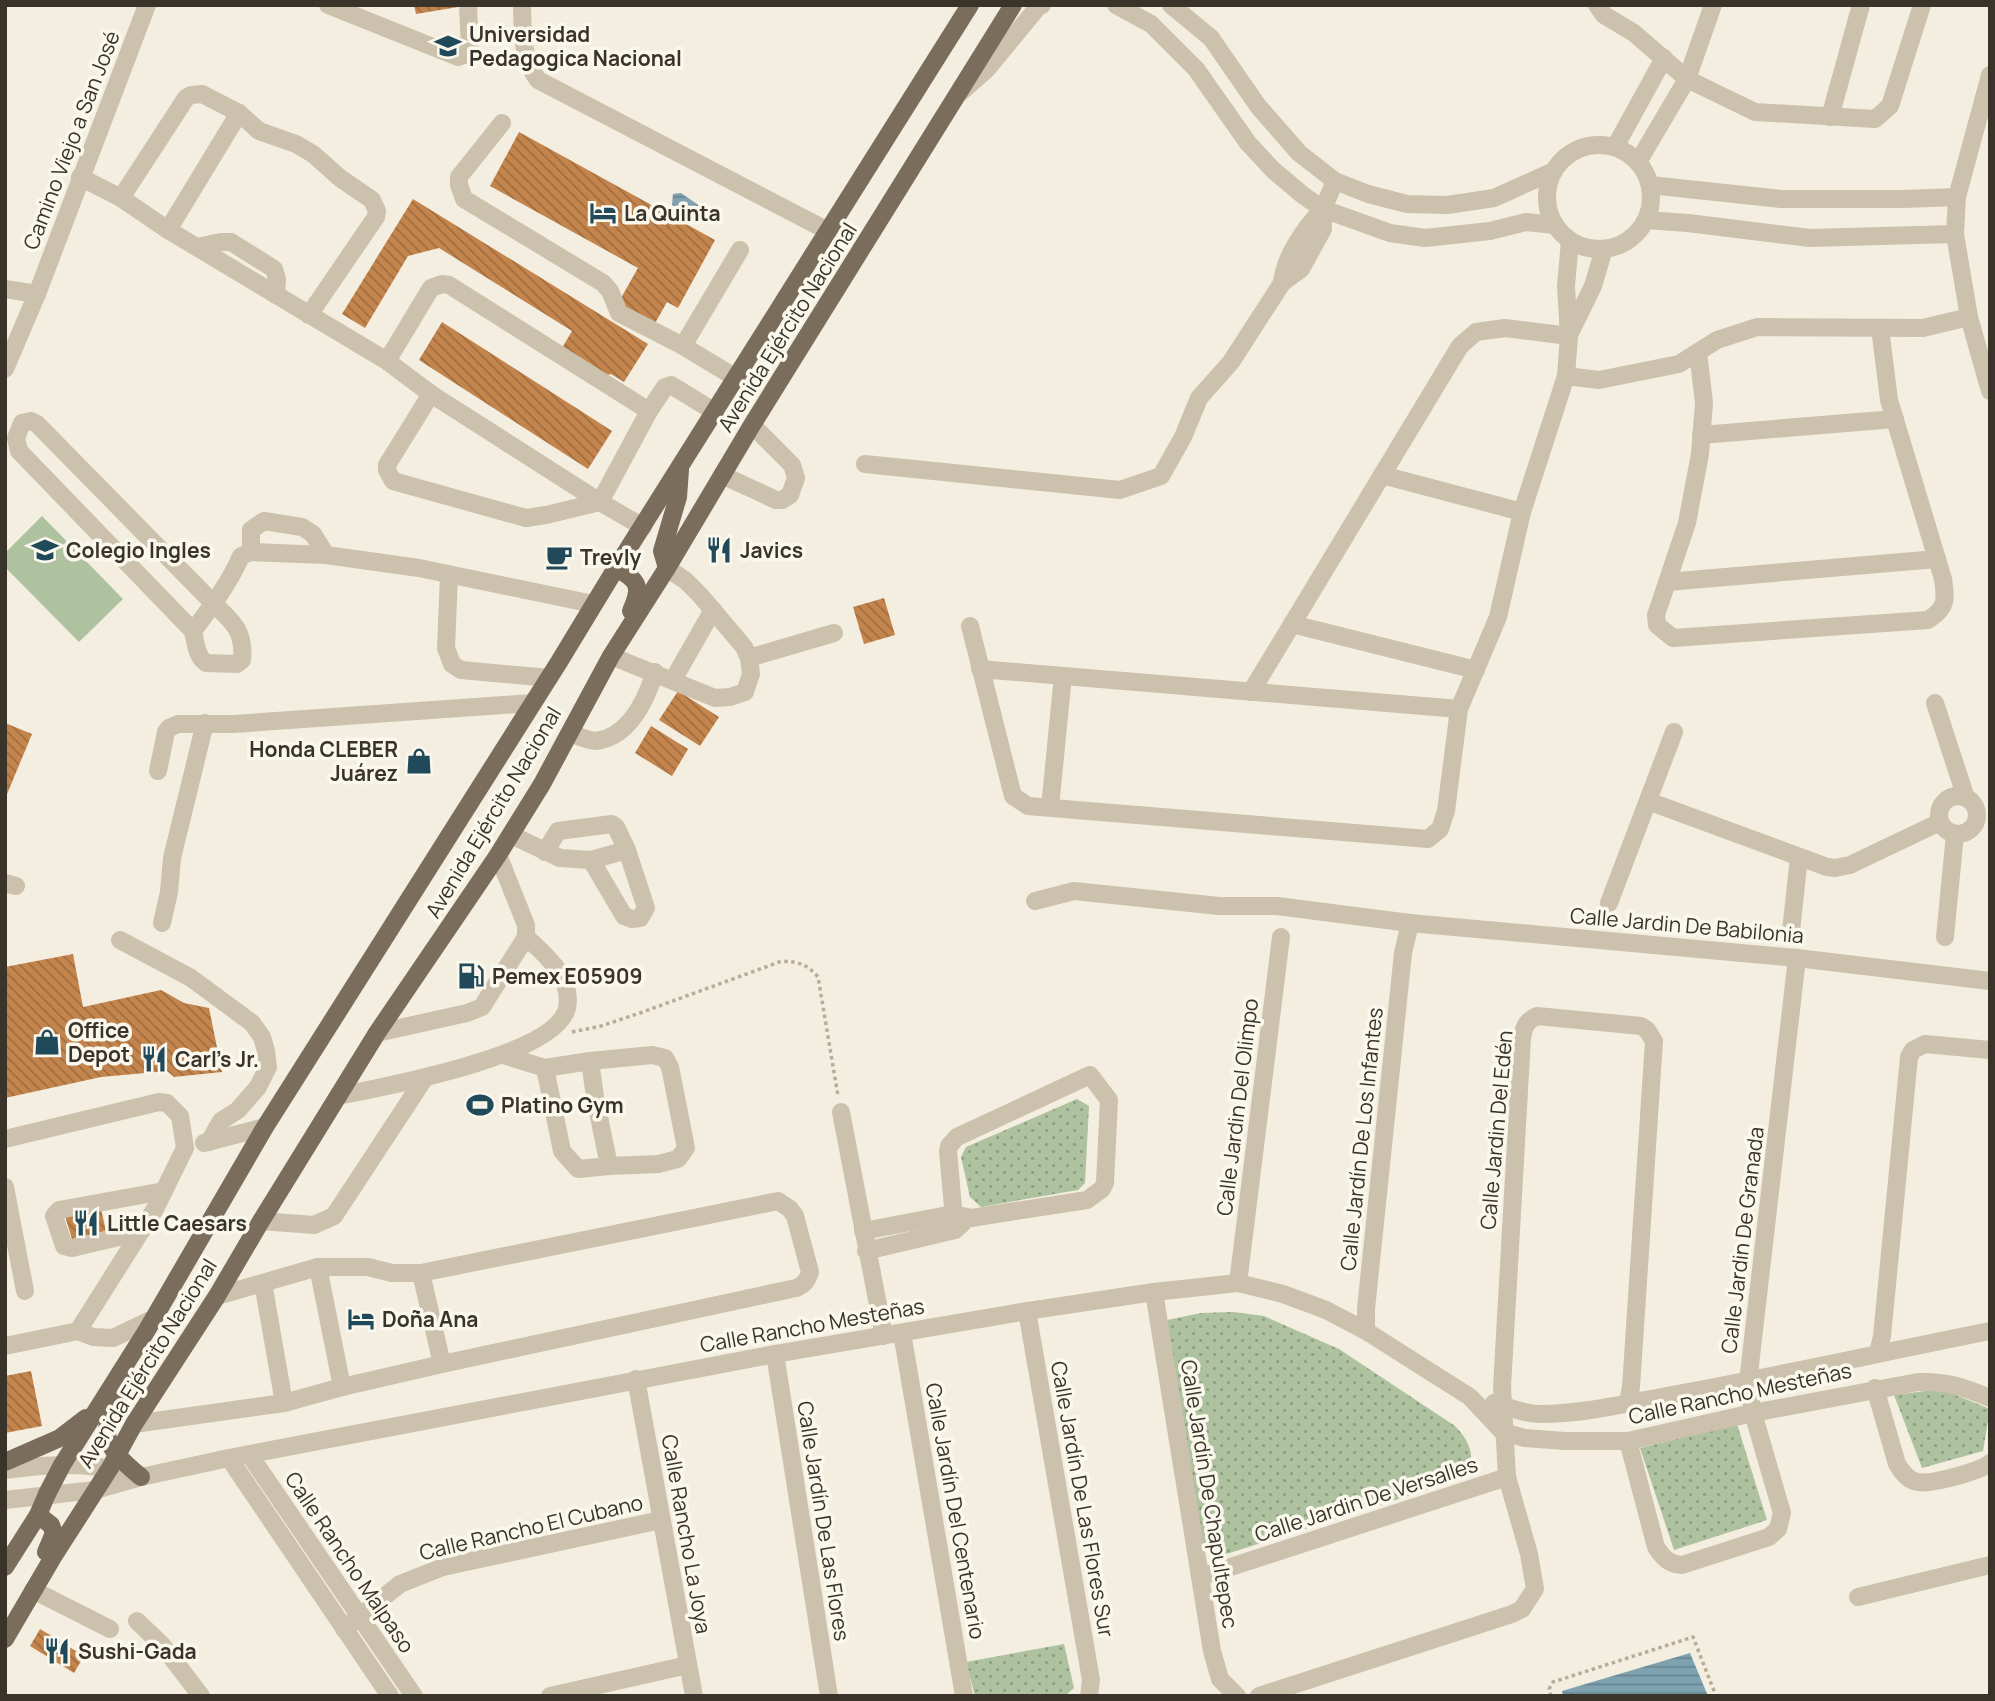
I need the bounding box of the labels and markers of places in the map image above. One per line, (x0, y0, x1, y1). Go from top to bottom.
place label: Universidad Pedagogica Nacional (469, 20, 682, 72)
school or university icon: Universidad Pedagogica Nacional (433, 31, 463, 61)
hotel icon: La Quinta (588, 198, 618, 228)
place label: La Quinta (624, 199, 721, 227)
school or university icon: Colegio Ingles (30, 535, 60, 565)
restaurant icon: Javics (704, 535, 734, 565)
place label: Colegio Ingles (66, 536, 211, 564)
place label: Javics (740, 536, 803, 564)
cafe icon: Trevly (544, 542, 574, 572)
place label: Trevly (580, 543, 642, 571)
place label: Honda CLEBER Juárez (249, 735, 398, 787)
shop icon: Honda CLEBER Juárez (404, 746, 434, 776)
fuel station icon: Pemex E05909 (456, 961, 486, 991)
place label: Pemex E05909 (492, 962, 643, 990)
place label: Office Depot (68, 1016, 130, 1068)
shop icon: Office Depot (32, 1027, 62, 1057)
restaurant icon: Carl's Jr. (139, 1044, 169, 1074)
place label: Carl's Jr. (175, 1045, 259, 1073)
sports icon: Platino Gym (465, 1090, 495, 1120)
place label: Platino Gym (501, 1091, 624, 1119)
restaurant icon: Little Caesars (71, 1208, 101, 1238)
place label: Little Caesars (107, 1209, 247, 1237)
hotel icon: Doña Ana (346, 1304, 376, 1334)
place label: Doña Ana (382, 1305, 478, 1333)
restaurant icon: Sushi-Gada (42, 1636, 72, 1666)
place label: Sushi-Gada (78, 1637, 197, 1665)

